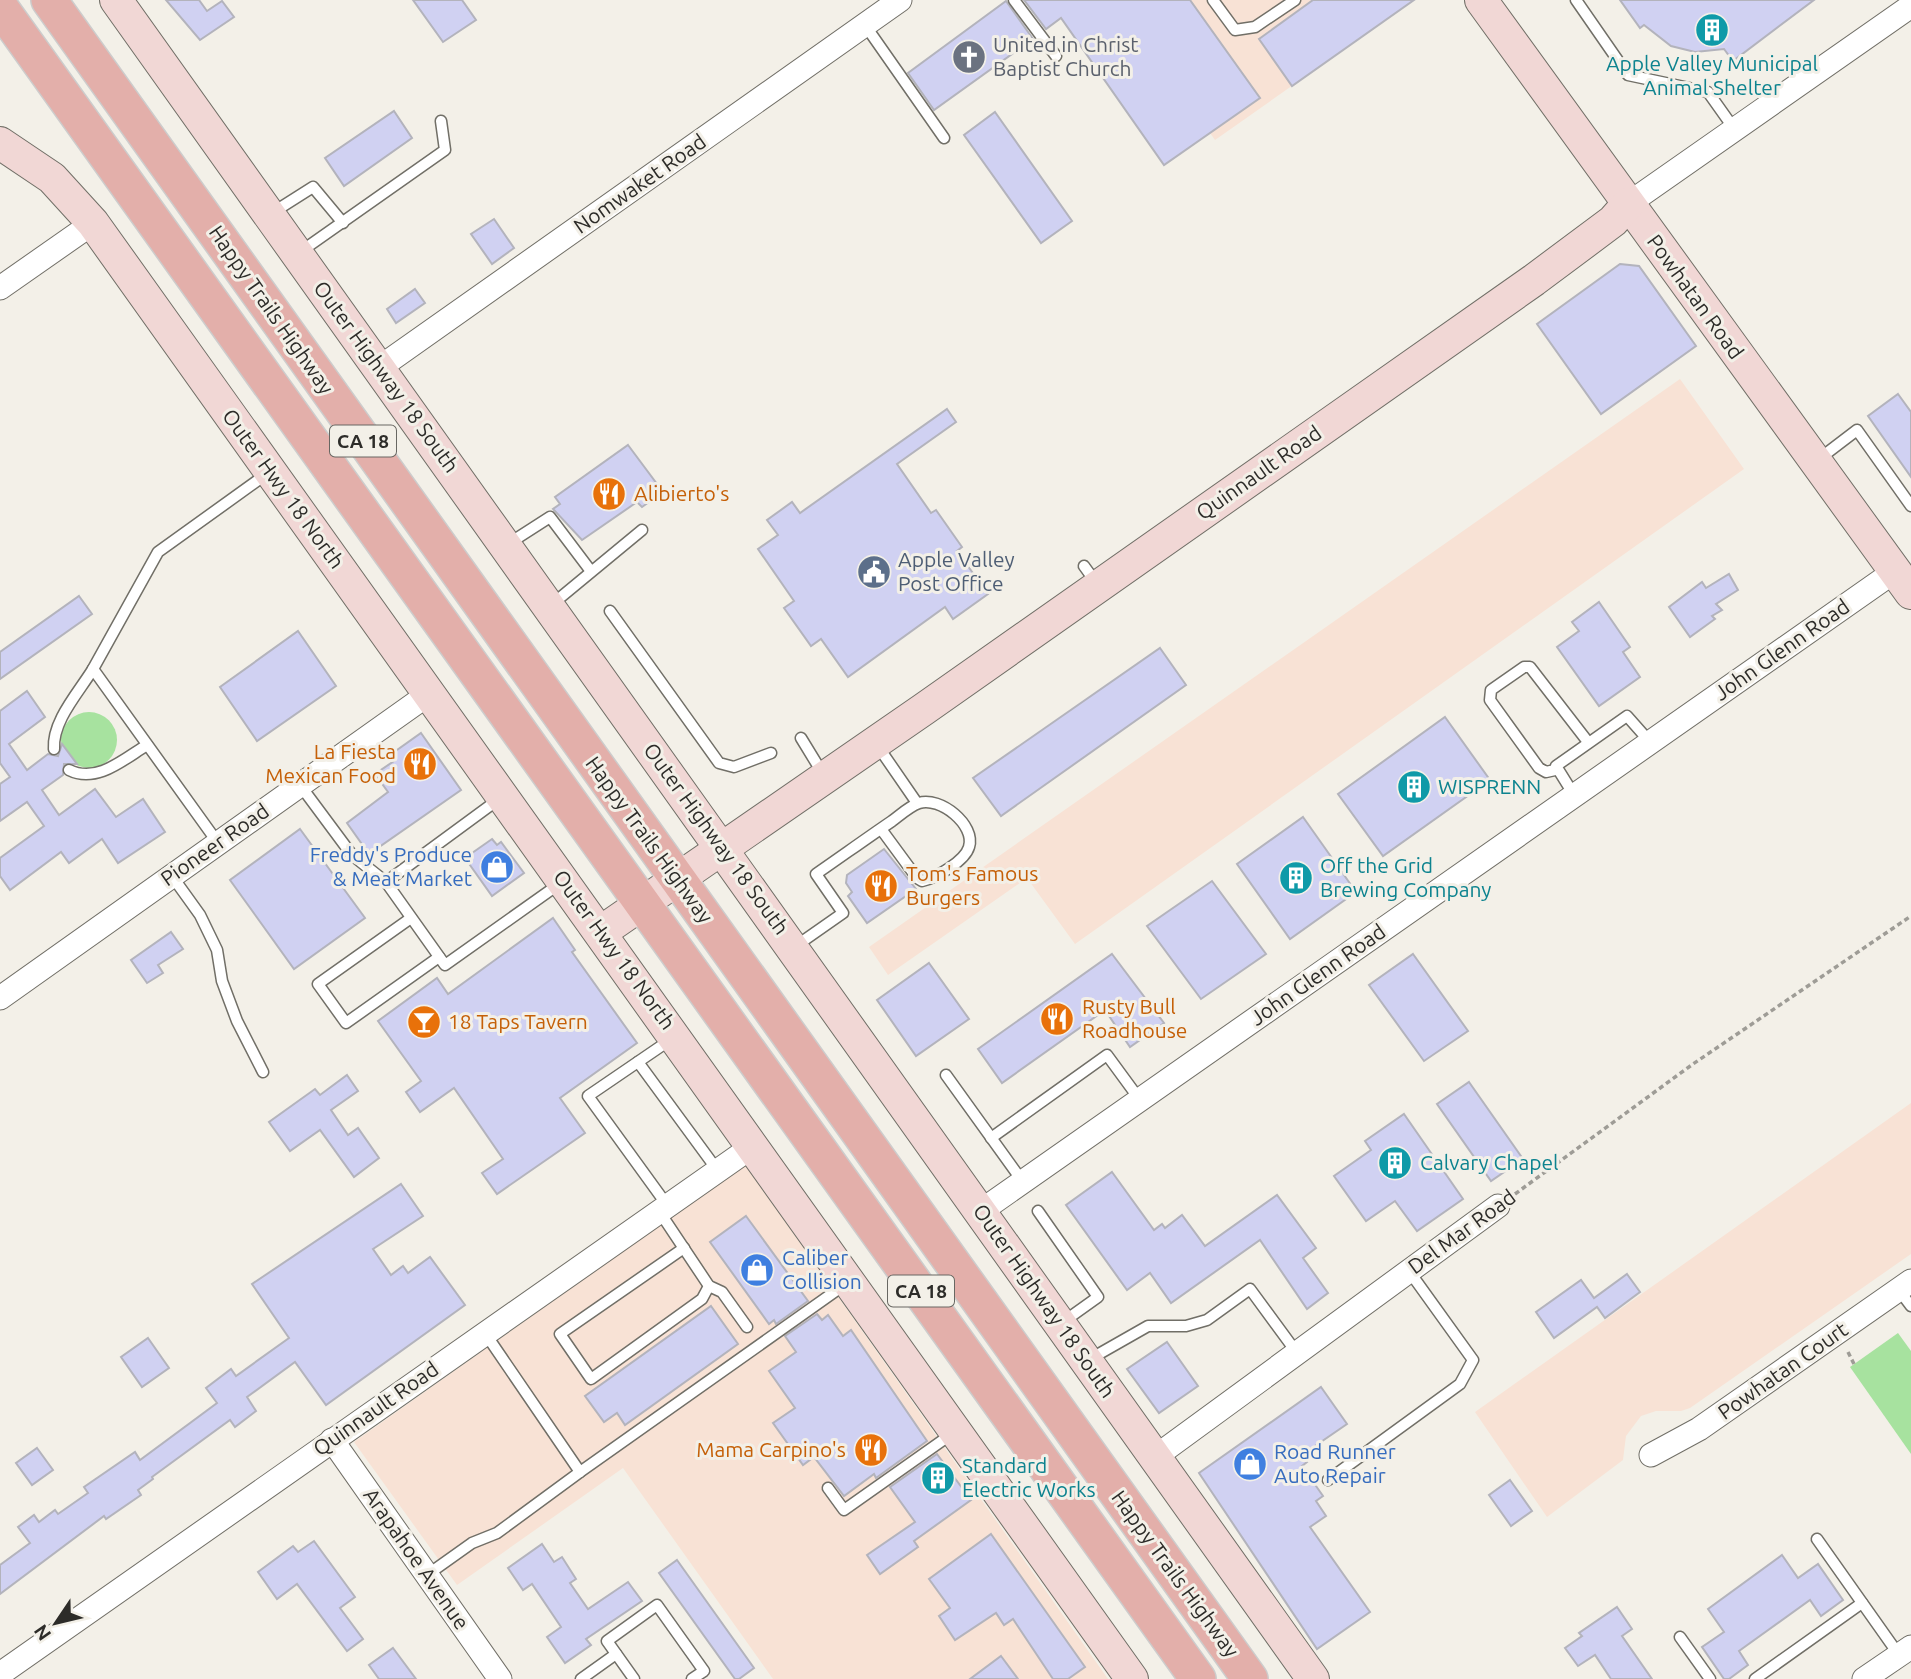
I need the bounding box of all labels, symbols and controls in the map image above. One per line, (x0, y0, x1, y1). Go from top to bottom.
building icon: Apple Valley Municipal Animal Shelter (1693, 11, 1731, 49)
place label: United in Christ Baptist Church (993, 32, 1139, 80)
church icon: United in Christ Baptist Church (950, 38, 988, 76)
place label: Apple Valley Municipal Animal Shelter (1606, 51, 1818, 99)
street label: Nomwaket Road (569, 129, 710, 238)
street label: Happy Trails Highway (205, 221, 339, 398)
street label: Powhatan Road (1643, 230, 1749, 363)
street label: Outer Highway 18 South (309, 276, 464, 477)
street label: Outer Hwy 18 North (218, 404, 350, 573)
street label: Quinnault Road (1191, 420, 1326, 524)
road number: CA 18 (330, 426, 396, 456)
restaurant icon: Alibierto's (590, 475, 628, 513)
place label: Alibierto's (634, 481, 729, 505)
place label: Apple Valley Post Office (898, 547, 1015, 595)
public building icon: Apple Valley Post Office (855, 553, 893, 591)
street label: John Glenn Road (1709, 594, 1854, 705)
street label: Outer Highway 18 South (639, 738, 794, 939)
place label: La Fiesta Mexican Food (265, 739, 396, 787)
restaurant icon: La Fiesta Mexican Food (401, 745, 439, 783)
street label: Happy Trails Highway (581, 751, 718, 927)
building icon: WISPRENN (1395, 768, 1433, 806)
place label: WISPRENN (1438, 774, 1541, 798)
street label: Pioneer Road (156, 798, 273, 890)
place label: Freddy's Produce & Meat Market (310, 842, 472, 890)
shop icon: Freddy's Produce & Meat Market (478, 848, 516, 886)
place label: Off the Grid Brewing Company (1320, 853, 1491, 901)
building icon: Off the Grid Brewing Company (1277, 859, 1315, 897)
place label: Tom's Famous Burgers (906, 861, 1038, 909)
street label: Outer Hwy 18 North (549, 865, 681, 1034)
restaurant icon: Tom's Famous Burgers (862, 867, 900, 905)
street label: John Glenn Road (1245, 919, 1390, 1030)
place label: Rusty Bull Roadhouse (1082, 994, 1187, 1042)
restaurant icon: Rusty Bull Roadhouse (1038, 1000, 1076, 1038)
bar icon: 18 Taps Tavern (405, 1003, 443, 1041)
place label: 18 Taps Tavern (448, 1009, 588, 1033)
building icon: Calvary Chapel (1376, 1144, 1414, 1182)
place label: Calvary Chapel (1420, 1150, 1559, 1174)
street label: Del Mar Road (1403, 1184, 1520, 1278)
street label: Outer Highway 18 South (969, 1199, 1121, 1402)
place label: Caliber Collision (782, 1245, 862, 1293)
shop icon: Caliber Collision (738, 1251, 776, 1289)
road number: CA 18 (888, 1275, 954, 1306)
street label: Powhatan Court (1713, 1317, 1852, 1424)
street label: Quinnault Road (308, 1356, 443, 1460)
restaurant icon: Mama Carpino's (852, 1431, 890, 1469)
place label: Mama Carpino's (696, 1437, 846, 1461)
place label: Road Runner Auto Repair (1274, 1439, 1396, 1487)
shop icon: Road Runner Auto Repair (1231, 1445, 1269, 1483)
place label: Standard Electric Works (962, 1453, 1096, 1501)
building icon: Standard Electric Works (919, 1459, 957, 1497)
street label: Arapahoe Avenue (359, 1483, 475, 1634)
street label: Happy Trails Highway (1107, 1485, 1244, 1661)
north arrow (21, 1588, 91, 1658)
text: N (29, 1621, 55, 1645)

